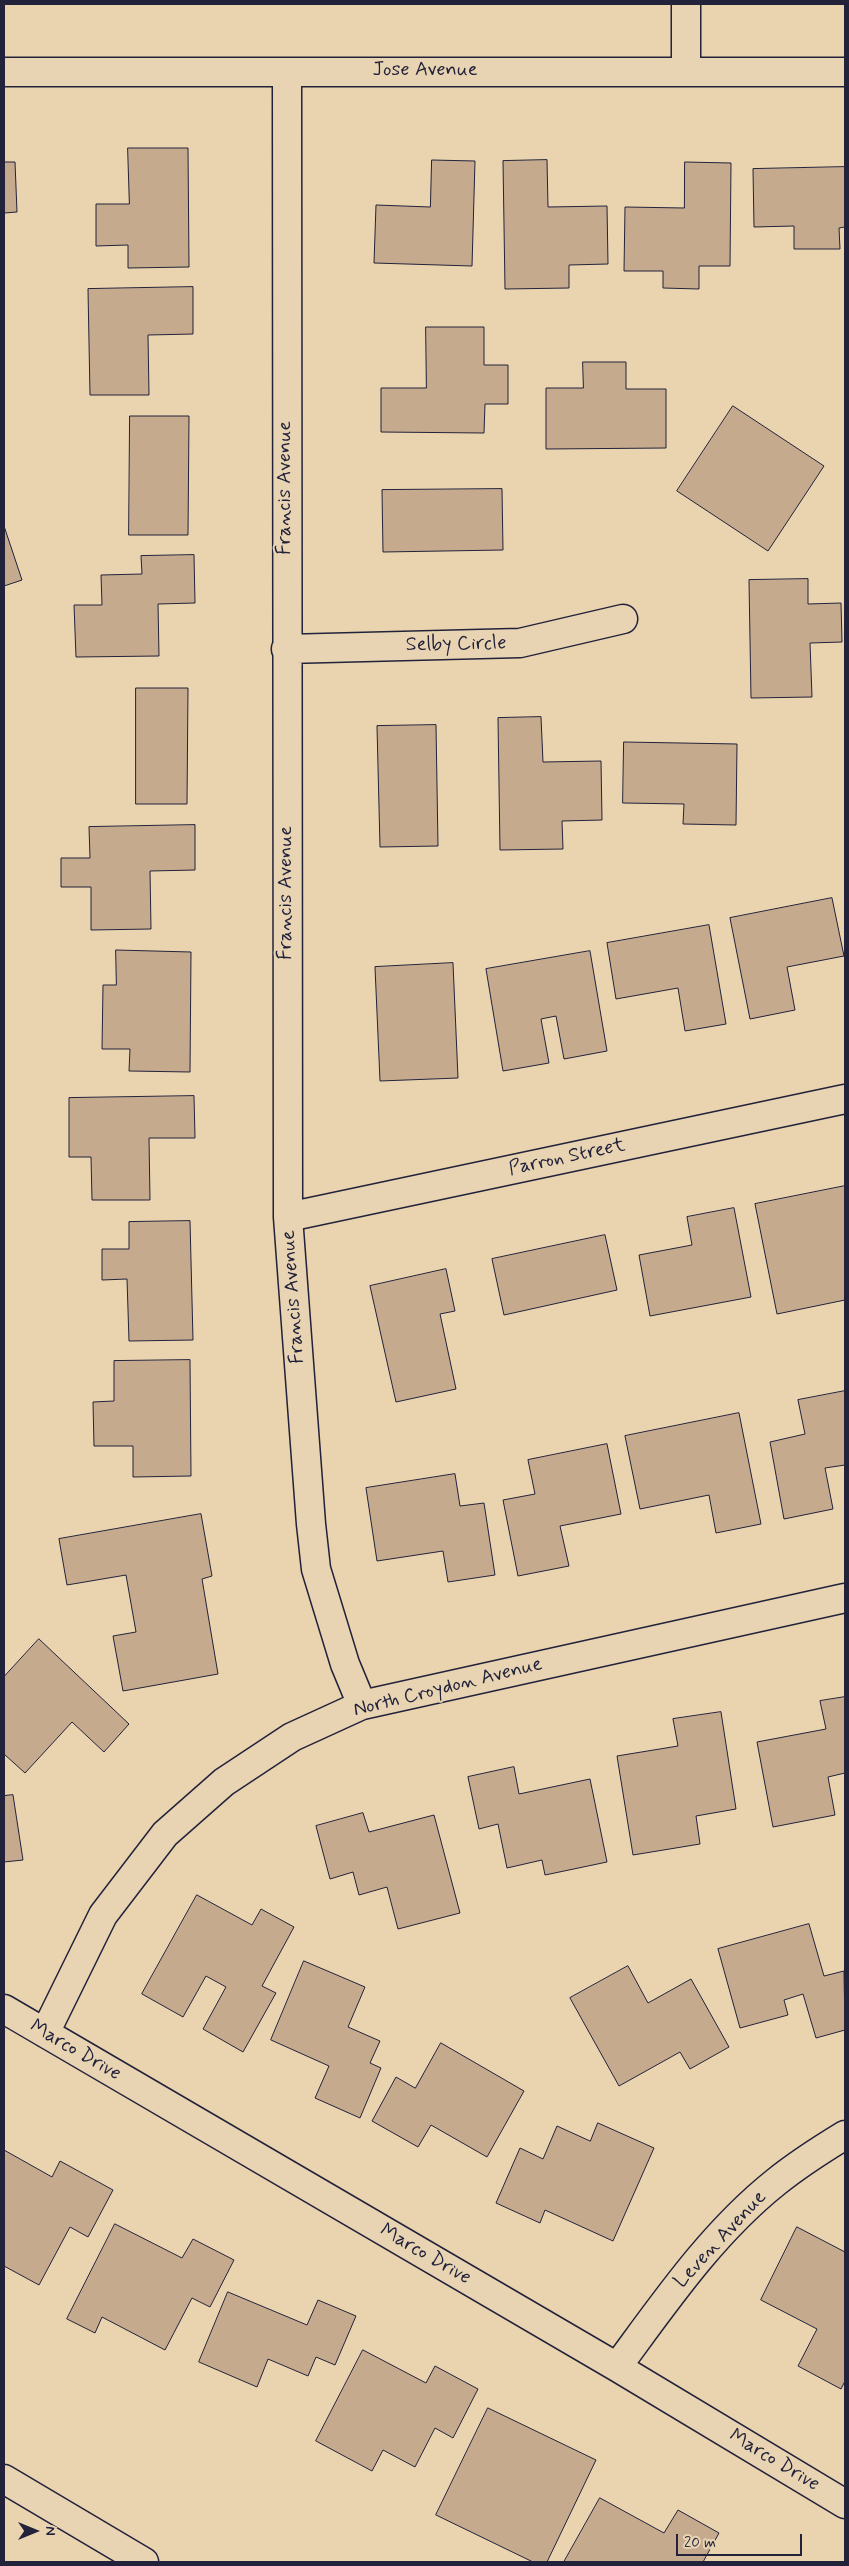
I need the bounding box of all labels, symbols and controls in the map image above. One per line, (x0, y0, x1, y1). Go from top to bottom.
street label: Jose Avenue (372, 59, 478, 83)
street label: Francis Avenue (274, 421, 298, 555)
street label: Selby Circle (405, 632, 507, 658)
street label: Francis Avenue (275, 826, 299, 960)
street label: Parron Street (507, 1134, 627, 1182)
street label: Francis Avenue (277, 1229, 311, 1365)
street label: North Croydon Avenue (351, 1653, 545, 1723)
street label: Marco Drive (25, 2015, 125, 2087)
street label: Leven Avenue (670, 2186, 772, 2294)
street label: Marco Drive (375, 2219, 475, 2291)
street label: Marco Drive (724, 2425, 824, 2497)
north arrow (10, 2506, 60, 2556)
scale bar (679, 2524, 805, 2556)
text: N (41, 2526, 59, 2536)
text: 20 m (684, 2533, 716, 2553)

